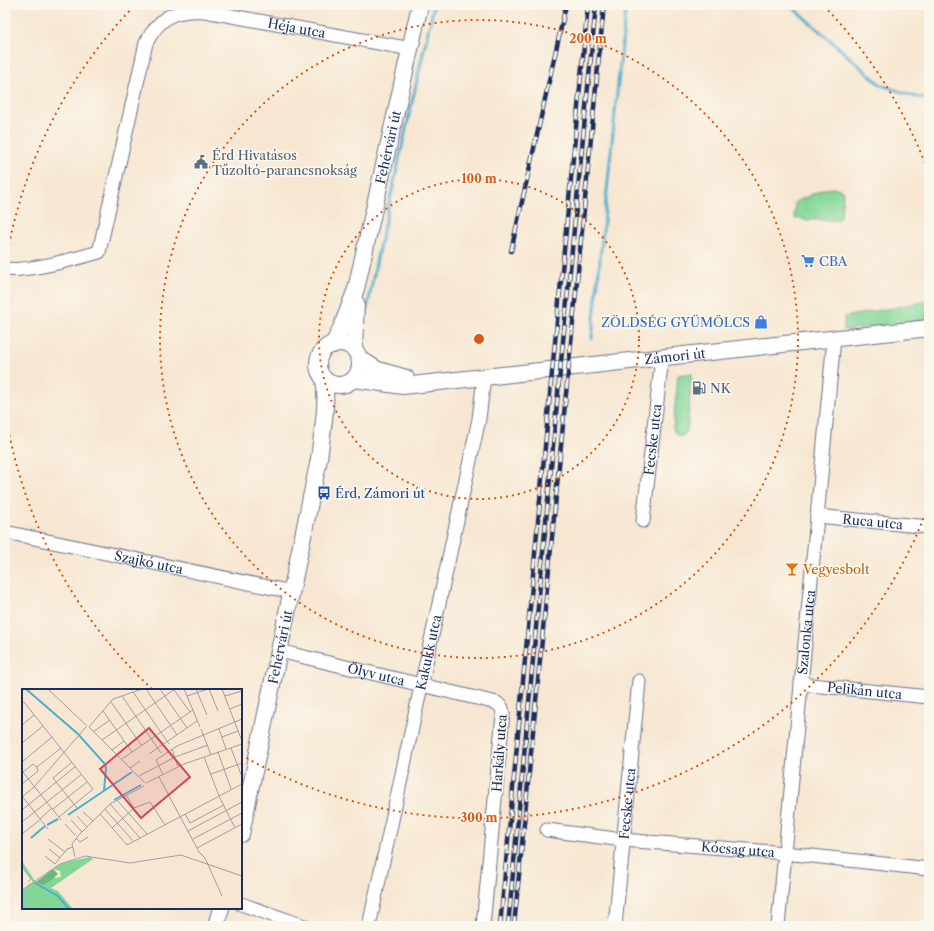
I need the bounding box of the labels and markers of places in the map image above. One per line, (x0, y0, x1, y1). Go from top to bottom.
place label: Érd Hivatásos Tűzoltó-parancsnokság (212, 147, 357, 178)
public building icon: Érd Hivatásos Tűzoltó-parancsnokság (193, 154, 209, 170)
supermarket icon: CBA (800, 253, 816, 269)
place label: CBA (819, 253, 848, 269)
place label: ZÖLDSÉG GYÜMÖLCS (601, 314, 750, 330)
shop icon: ZÖLDSÉG GYÜMÖLCS (753, 314, 769, 330)
centre of rings (472, 332, 486, 346)
fuel station icon: NK (691, 380, 707, 396)
place label: NK (710, 380, 732, 396)
bus stop icon: Érd, Zámori út (316, 485, 332, 501)
place label: Érd, Zámori út (335, 485, 425, 501)
bar icon: Vegyesbolt (784, 561, 800, 577)
place label: Vegyesbolt (802, 561, 870, 577)

